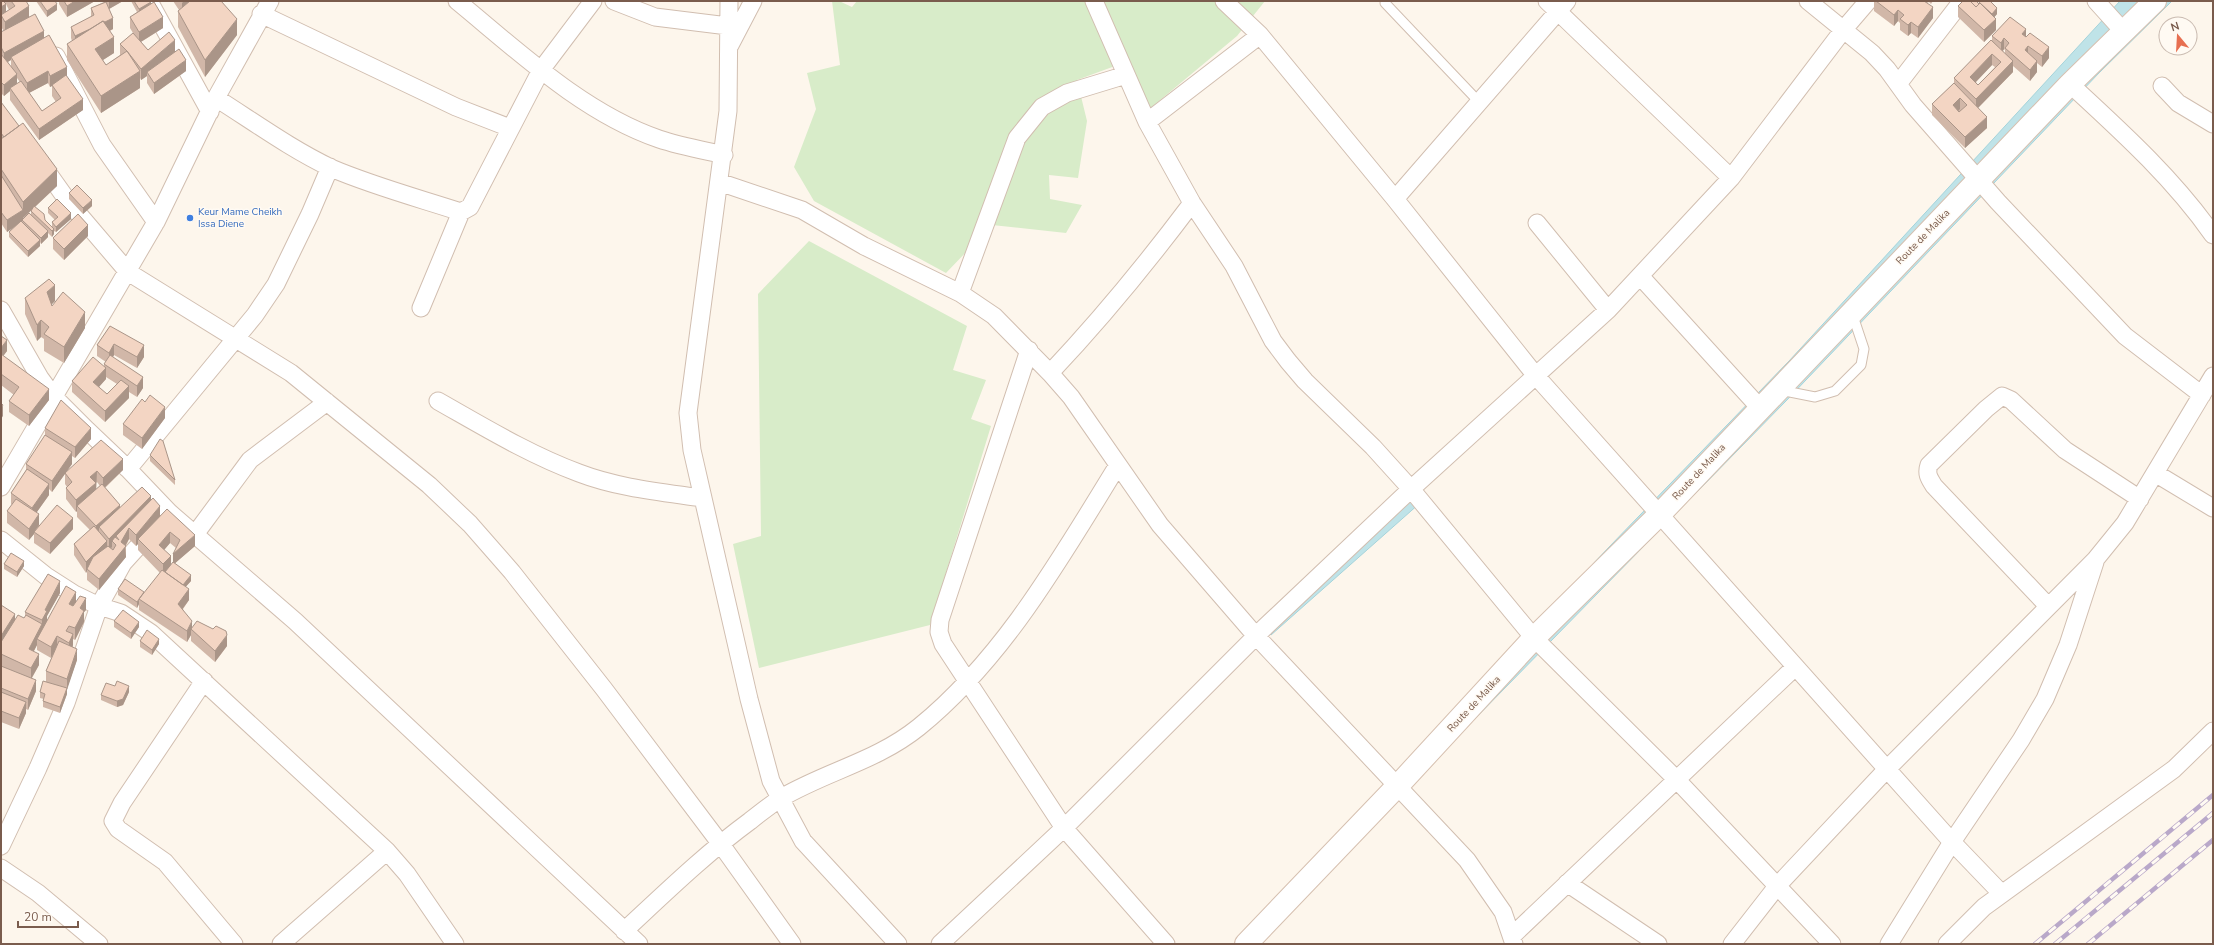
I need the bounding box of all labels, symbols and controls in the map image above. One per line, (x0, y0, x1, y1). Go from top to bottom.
north arrow (2158, 16, 2198, 56)
text: N (2169, 19, 2181, 35)
place label: Keur Mame Cheikh Issa Diene (198, 205, 282, 231)
street label: Route de Malika (1893, 206, 1953, 268)
marker: Keur Mame Cheikh Issa Diene (185, 213, 195, 223)
street label: Route de Malika (1669, 441, 1729, 503)
street label: Route de Malika (1444, 673, 1504, 735)
scale bar (18, 903, 78, 929)
text: 20 m (24, 909, 52, 925)

